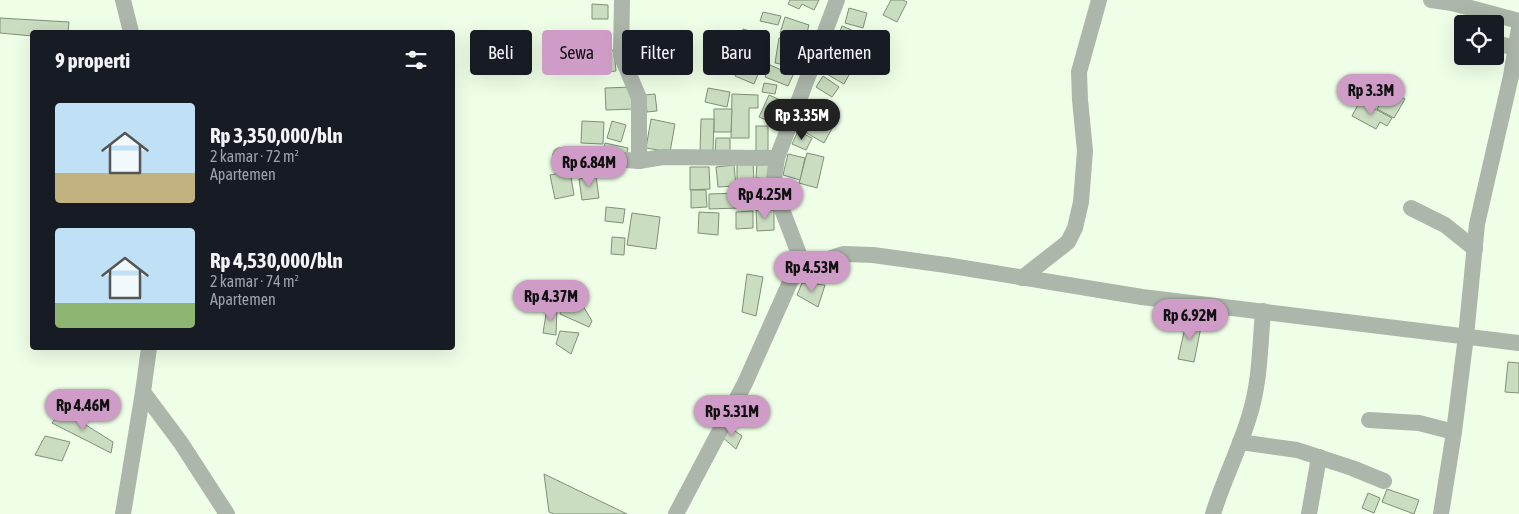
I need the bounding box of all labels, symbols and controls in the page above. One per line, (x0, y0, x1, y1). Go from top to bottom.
map controls (1454, 15, 1504, 65)
button: locate (1454, 15, 1504, 65)
chip: Beli (470, 30, 532, 75)
chip: Sewa (542, 30, 612, 75)
chip: Filter (622, 30, 693, 75)
chip: Baru (703, 30, 770, 75)
chip: Apartemen (780, 30, 890, 75)
icon: filters (402, 46, 430, 74)
text: 9 properti (55, 48, 130, 72)
pin: Rp 3.3M (1325, 74, 1417, 116)
text: Rp 3.3M (1348, 81, 1394, 99)
pin: Rp 3.35M (750, 98, 854, 141)
text: Rp 3.35M (775, 106, 829, 124)
icon: home (95, 123, 155, 183)
text: Rp 3,350,000/bln (210, 123, 343, 147)
pin: Rp 6.84M (537, 146, 641, 188)
text: 2 kamar · 72 m² (210, 147, 299, 165)
text: Rp 6.84M (562, 153, 616, 171)
text: Apartemen (210, 165, 276, 183)
pin: Rp 4.25M (713, 178, 817, 220)
text: Rp 4.25M (738, 185, 792, 203)
icon: home (95, 248, 155, 308)
text: Rp 4,530,000/bln (210, 248, 343, 272)
pin: Rp 4.53M (760, 250, 864, 293)
text: Rp 4.53M (785, 258, 839, 276)
text: 2 kamar · 74 m² (210, 272, 299, 290)
pin: Rp 4.37M (499, 280, 603, 322)
text: Rp 4.37M (524, 287, 578, 305)
text: Apartemen (210, 290, 276, 308)
pin: Rp 6.92M (1138, 298, 1242, 341)
text: Rp 6.92M (1163, 306, 1217, 324)
pin: Rp 4.46M (31, 388, 135, 431)
pin: Rp 5.31M (680, 394, 784, 437)
text: Rp 4.46M (56, 396, 110, 414)
text: Rp 5.31M (705, 402, 759, 420)

